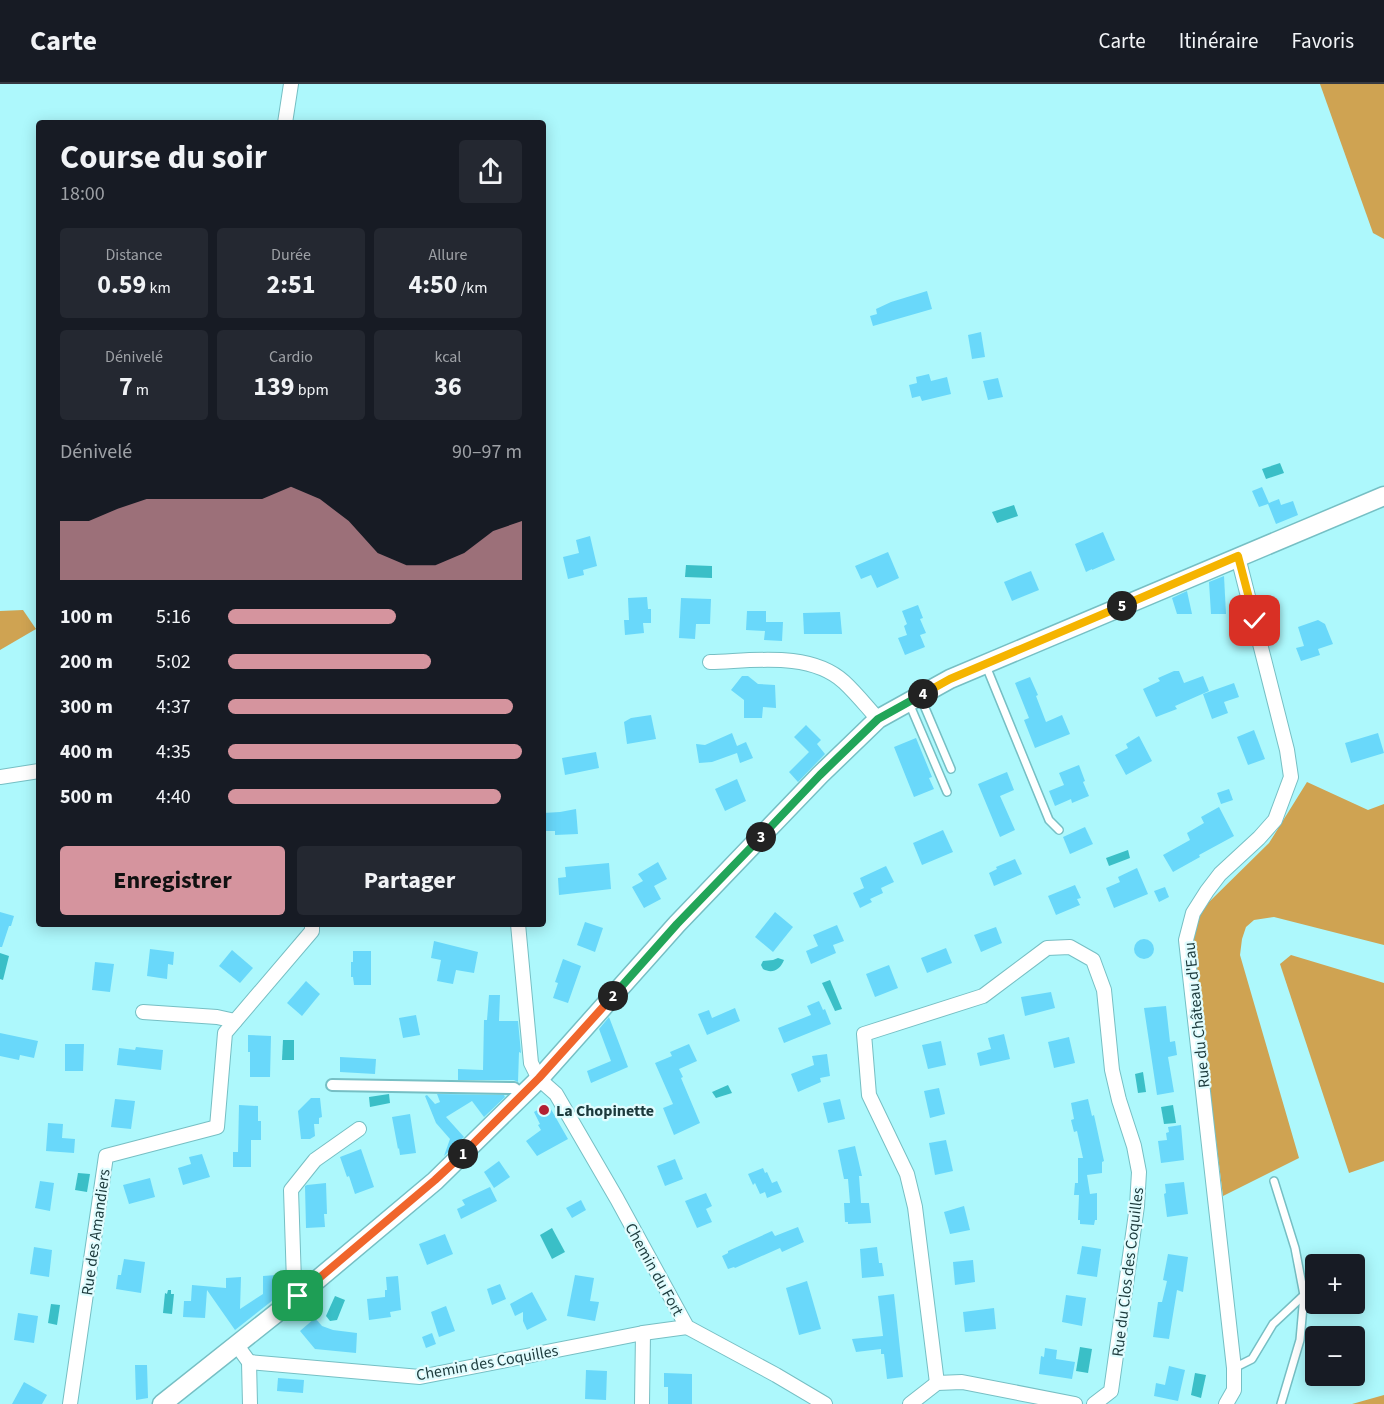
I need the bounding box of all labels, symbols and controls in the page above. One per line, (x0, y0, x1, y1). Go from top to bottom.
text: Carte (30, 21, 97, 61)
text: Carte (1099, 26, 1146, 56)
text: Itinéraire (1179, 26, 1258, 56)
text: Favoris (1291, 26, 1354, 56)
text: Course du soir (60, 134, 267, 181)
button: share (459, 140, 522, 203)
text: 18:00 (60, 180, 105, 208)
text: Distance (106, 244, 162, 266)
text: Durée (271, 244, 311, 266)
text: Allure (429, 244, 467, 266)
text: 0.59 (97, 266, 146, 303)
text: 2:51 (267, 266, 315, 303)
text: 4:50 (409, 266, 458, 303)
text: km (146, 277, 171, 299)
text: /km (458, 277, 487, 299)
text: Dénivelé (105, 346, 163, 368)
text: Cardio (269, 346, 313, 368)
text: kcal (435, 346, 461, 368)
text: 7 (119, 368, 133, 405)
text: 139 (253, 368, 294, 405)
text: 36 (434, 368, 462, 405)
text: m (133, 379, 149, 401)
text: bpm (294, 379, 329, 401)
text: Dénivelé (60, 438, 132, 466)
text: 90–97 m (452, 438, 522, 466)
pin: 5 (1107, 591, 1137, 621)
text: 5 (1118, 595, 1126, 617)
pin (1229, 595, 1280, 646)
text: 100 m (60, 603, 113, 631)
text: 5:16 (156, 603, 191, 631)
icon: check (1238, 604, 1271, 637)
text: 200 m (60, 648, 113, 676)
text: 5:02 (156, 648, 191, 676)
pin: 4 (908, 679, 938, 709)
text: 4 (919, 683, 927, 705)
text: 300 m (60, 693, 113, 721)
text: 4:37 (156, 693, 191, 721)
text: 400 m (60, 738, 113, 766)
text: 4:35 (156, 738, 191, 766)
text: 500 m (60, 783, 113, 811)
text: 4:40 (156, 783, 191, 811)
pin: 3 (746, 822, 776, 852)
text: 3 (757, 826, 765, 848)
button: Enregistrer (60, 846, 285, 915)
button: Partager (297, 846, 522, 915)
street label: Rue du Château d'Eau (1178, 941, 1216, 1089)
pin: 2 (598, 981, 628, 1011)
text: 2 (609, 985, 617, 1007)
place label: La Chopinette (556, 1100, 654, 1122)
marker: La Chopinette (537, 1103, 551, 1117)
pin: 1 (448, 1139, 478, 1169)
text: 1 (459, 1143, 467, 1165)
street label: Rue des Amandiers (76, 1167, 116, 1297)
street label: Rue du Clos des Coquilles (1107, 1186, 1149, 1358)
street label: Chemin du Fort (620, 1219, 689, 1320)
map controls (1305, 1254, 1365, 1386)
button: + (1305, 1254, 1365, 1314)
pin (272, 1270, 323, 1321)
icon: arrive (281, 1279, 314, 1312)
button: − (1305, 1326, 1365, 1386)
street label: Chemin des Coquilles (414, 1340, 560, 1386)

